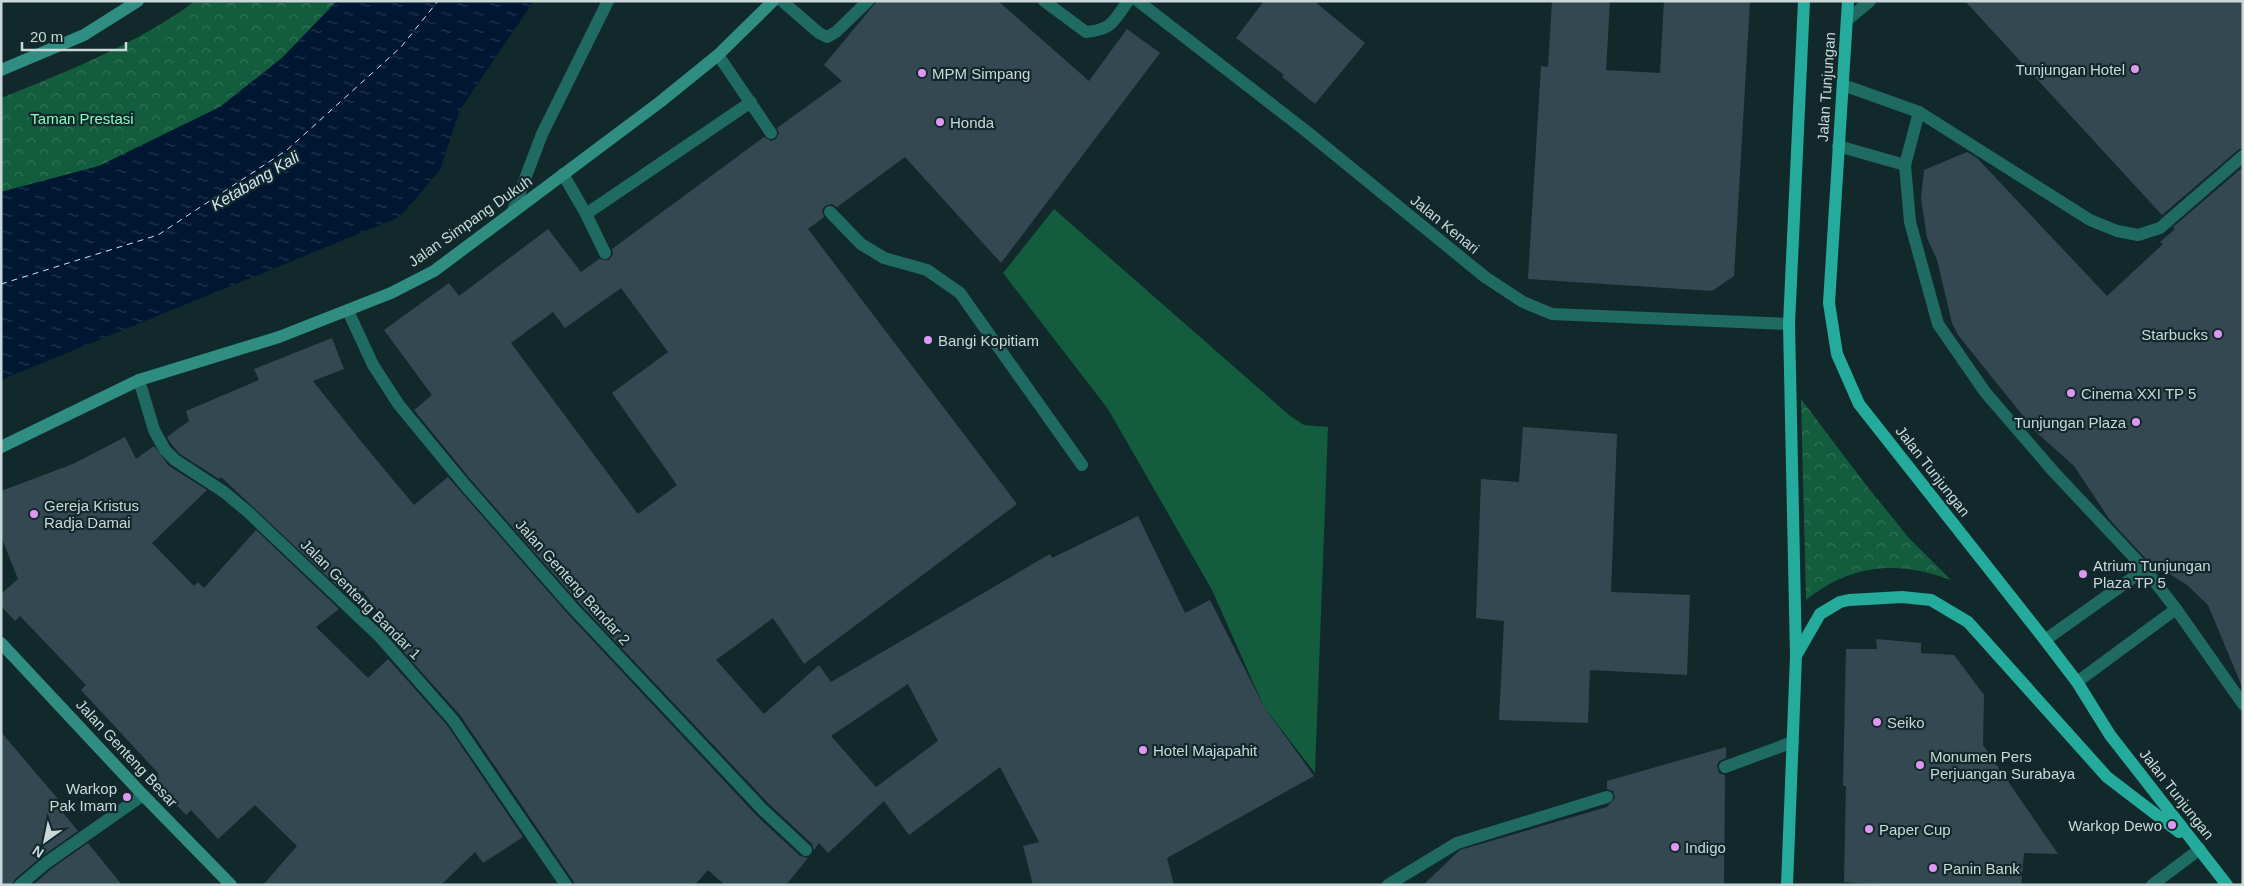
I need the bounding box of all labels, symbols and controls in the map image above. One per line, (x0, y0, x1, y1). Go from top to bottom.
scale bar (22, 20, 126, 52)
text: 20 m (30, 28, 63, 45)
street label: Jalan Tunjungan (1814, 31, 1838, 143)
place label: Tunjungan Hotel (2015, 61, 2125, 78)
marker: Tunjungan Hotel (2129, 63, 2141, 75)
place label: MPM Simpang (932, 65, 1030, 82)
marker: MPM Simpang (916, 67, 928, 79)
park label: Taman Prestasi (30, 110, 134, 127)
place label: Honda (950, 114, 995, 131)
marker: Honda (934, 116, 946, 128)
water label: Ketabang Kali (208, 148, 302, 214)
street label: Jalan Simpang Dukuh (405, 172, 535, 270)
street label: Jalan Kenari (1407, 191, 1483, 257)
place label: Starbucks (2141, 326, 2208, 343)
marker: Starbucks (2212, 328, 2224, 340)
place label: Bangi Kopitiam (938, 332, 1039, 349)
marker: Bangi Kopitiam (922, 334, 934, 346)
place label: Cinema XXI TP 5 (2081, 385, 2196, 402)
marker: Cinema XXI TP 5 (2065, 387, 2077, 399)
place label: Tunjungan Plaza (2014, 414, 2127, 431)
marker: Tunjungan Plaza (2130, 416, 2142, 428)
street label: Jalan Tunjungan (1892, 422, 1974, 520)
place label: Gereja Kristus Radja Damai (44, 497, 139, 531)
marker: Gereja Kristus Radja Damai (28, 508, 40, 520)
street label: Jalan Genteng Bandar 2 (512, 516, 634, 648)
street label: Jalan Genteng Bandar 1 (297, 535, 425, 663)
place label: Atrium Tunjungan Plaza TP 5 (2093, 557, 2211, 591)
marker: Atrium Tunjungan Plaza TP 5 (2077, 568, 2089, 580)
street label: Jalan Genteng Besar (73, 696, 181, 810)
place label: Seiko (1887, 714, 1925, 731)
marker: Seiko (1871, 716, 1883, 728)
place label: Hotel Majapahit (1153, 742, 1258, 759)
marker: Hotel Majapahit (1137, 744, 1149, 756)
street label: Jalan Tunjungan (2136, 745, 2218, 843)
place label: Monumen Pers Perjuangan Surabaya (1930, 748, 2076, 782)
marker: Monumen Pers Perjuangan Surabaya (1914, 759, 1926, 771)
place label: Warkop Pak Imam (49, 780, 117, 814)
marker: Warkop Pak Imam (121, 791, 133, 803)
north arrow (20, 816, 70, 866)
place label: Warkop Dewo (2068, 817, 2162, 834)
marker: Warkop Dewo (2166, 819, 2178, 831)
place label: Paper Cup (1879, 821, 1951, 838)
marker: Paper Cup (1863, 823, 1875, 835)
place label: Indigo (1685, 839, 1726, 856)
marker: Indigo (1669, 841, 1681, 853)
text: N (29, 842, 47, 861)
place label: Panin Bank (1943, 860, 2020, 877)
marker: Panin Bank (1927, 862, 1939, 874)

